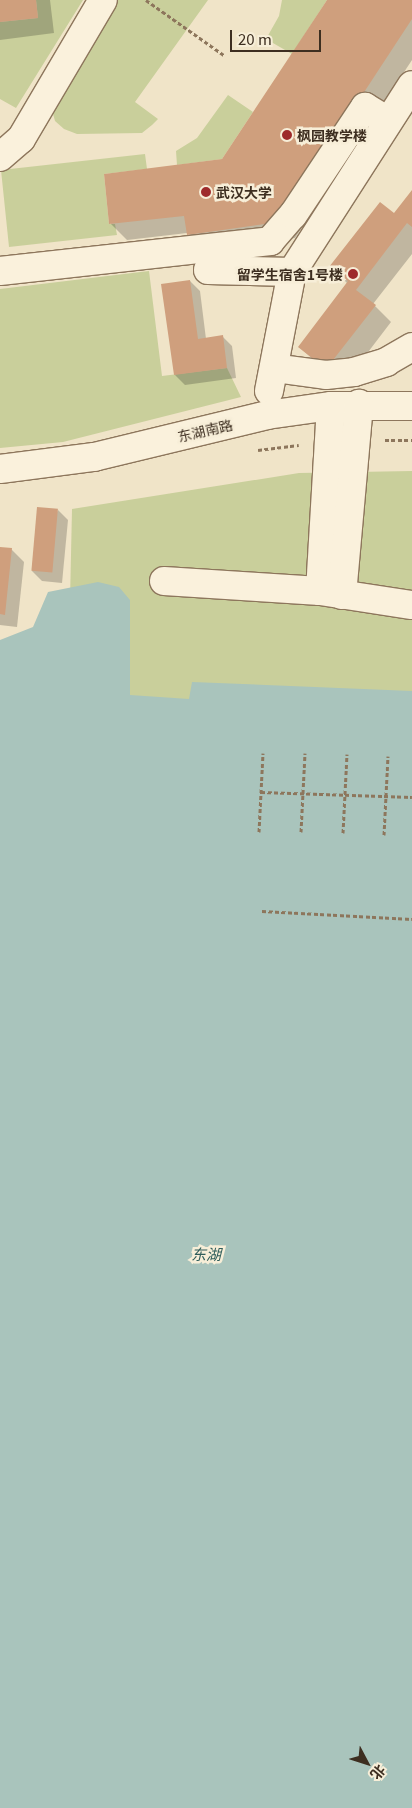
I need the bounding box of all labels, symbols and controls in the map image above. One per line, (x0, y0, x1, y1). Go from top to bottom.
scale bar (232, 20, 323, 52)
text: 20 m (238, 28, 272, 49)
place label: 枫园教学楼 (297, 127, 367, 143)
marker: 枫园教学楼 (281, 129, 293, 141)
place label: 武汉大学 (216, 184, 272, 200)
marker: 武汉大学 (200, 186, 212, 198)
place label: 留学生宿舍1号楼 (237, 266, 343, 282)
marker: 留学生宿舍1号楼 (347, 268, 359, 280)
street label: 东湖南路 (176, 416, 234, 444)
water label: 东湖 (191, 1245, 221, 1263)
north arrow (342, 1738, 392, 1788)
text: 北 (366, 1761, 391, 1784)

